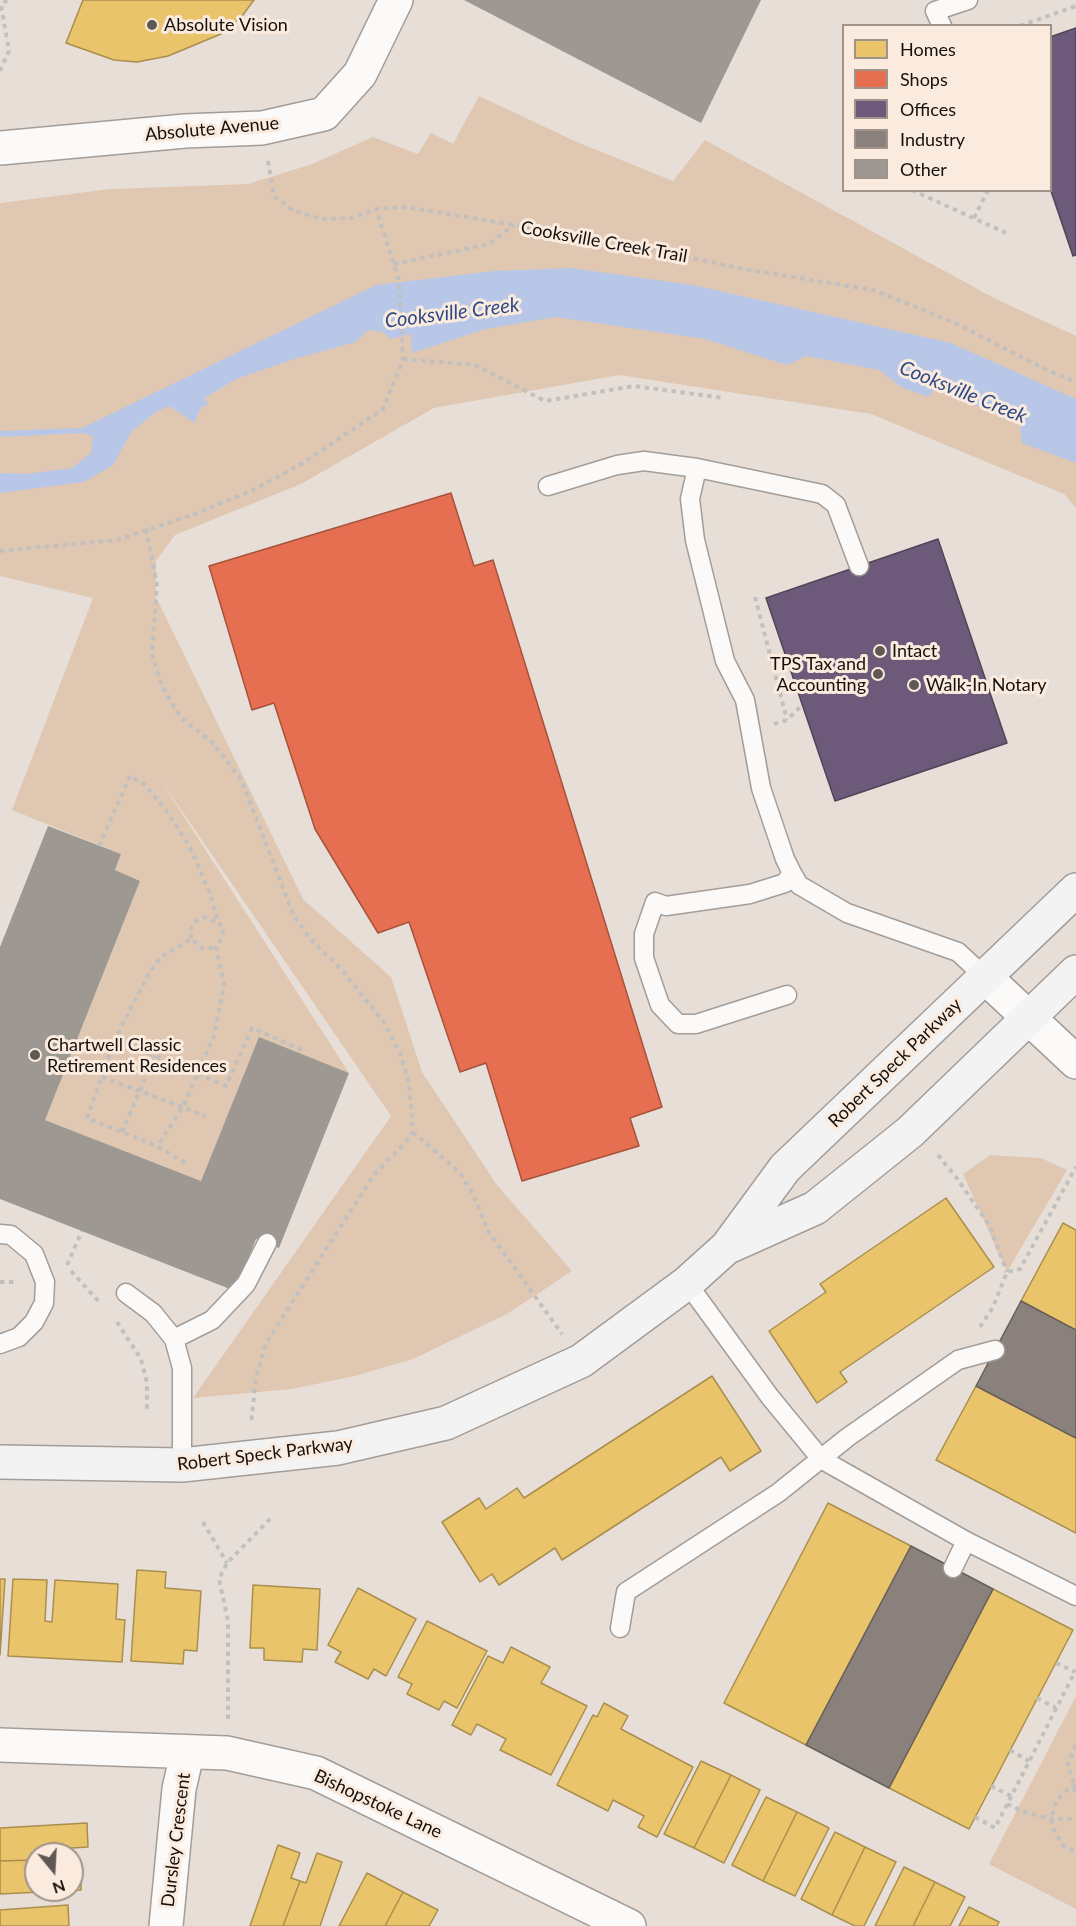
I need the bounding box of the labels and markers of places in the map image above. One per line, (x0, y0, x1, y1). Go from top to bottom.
place label: Absolute Vision (164, 14, 288, 36)
marker: Absolute Vision (145, 18, 159, 32)
place label: Intact (892, 640, 937, 662)
marker: Intact (873, 644, 887, 658)
place label: TPS Tax and Accounting (770, 653, 866, 696)
marker: TPS Tax and Accounting (871, 667, 885, 681)
place label: Walk-In Notary (926, 674, 1047, 696)
marker: Walk-In Notary (907, 678, 921, 692)
place label: Chartwell Classic Retirement Residences (47, 1034, 227, 1076)
marker: Chartwell Classic Retirement Residences (28, 1048, 42, 1062)

